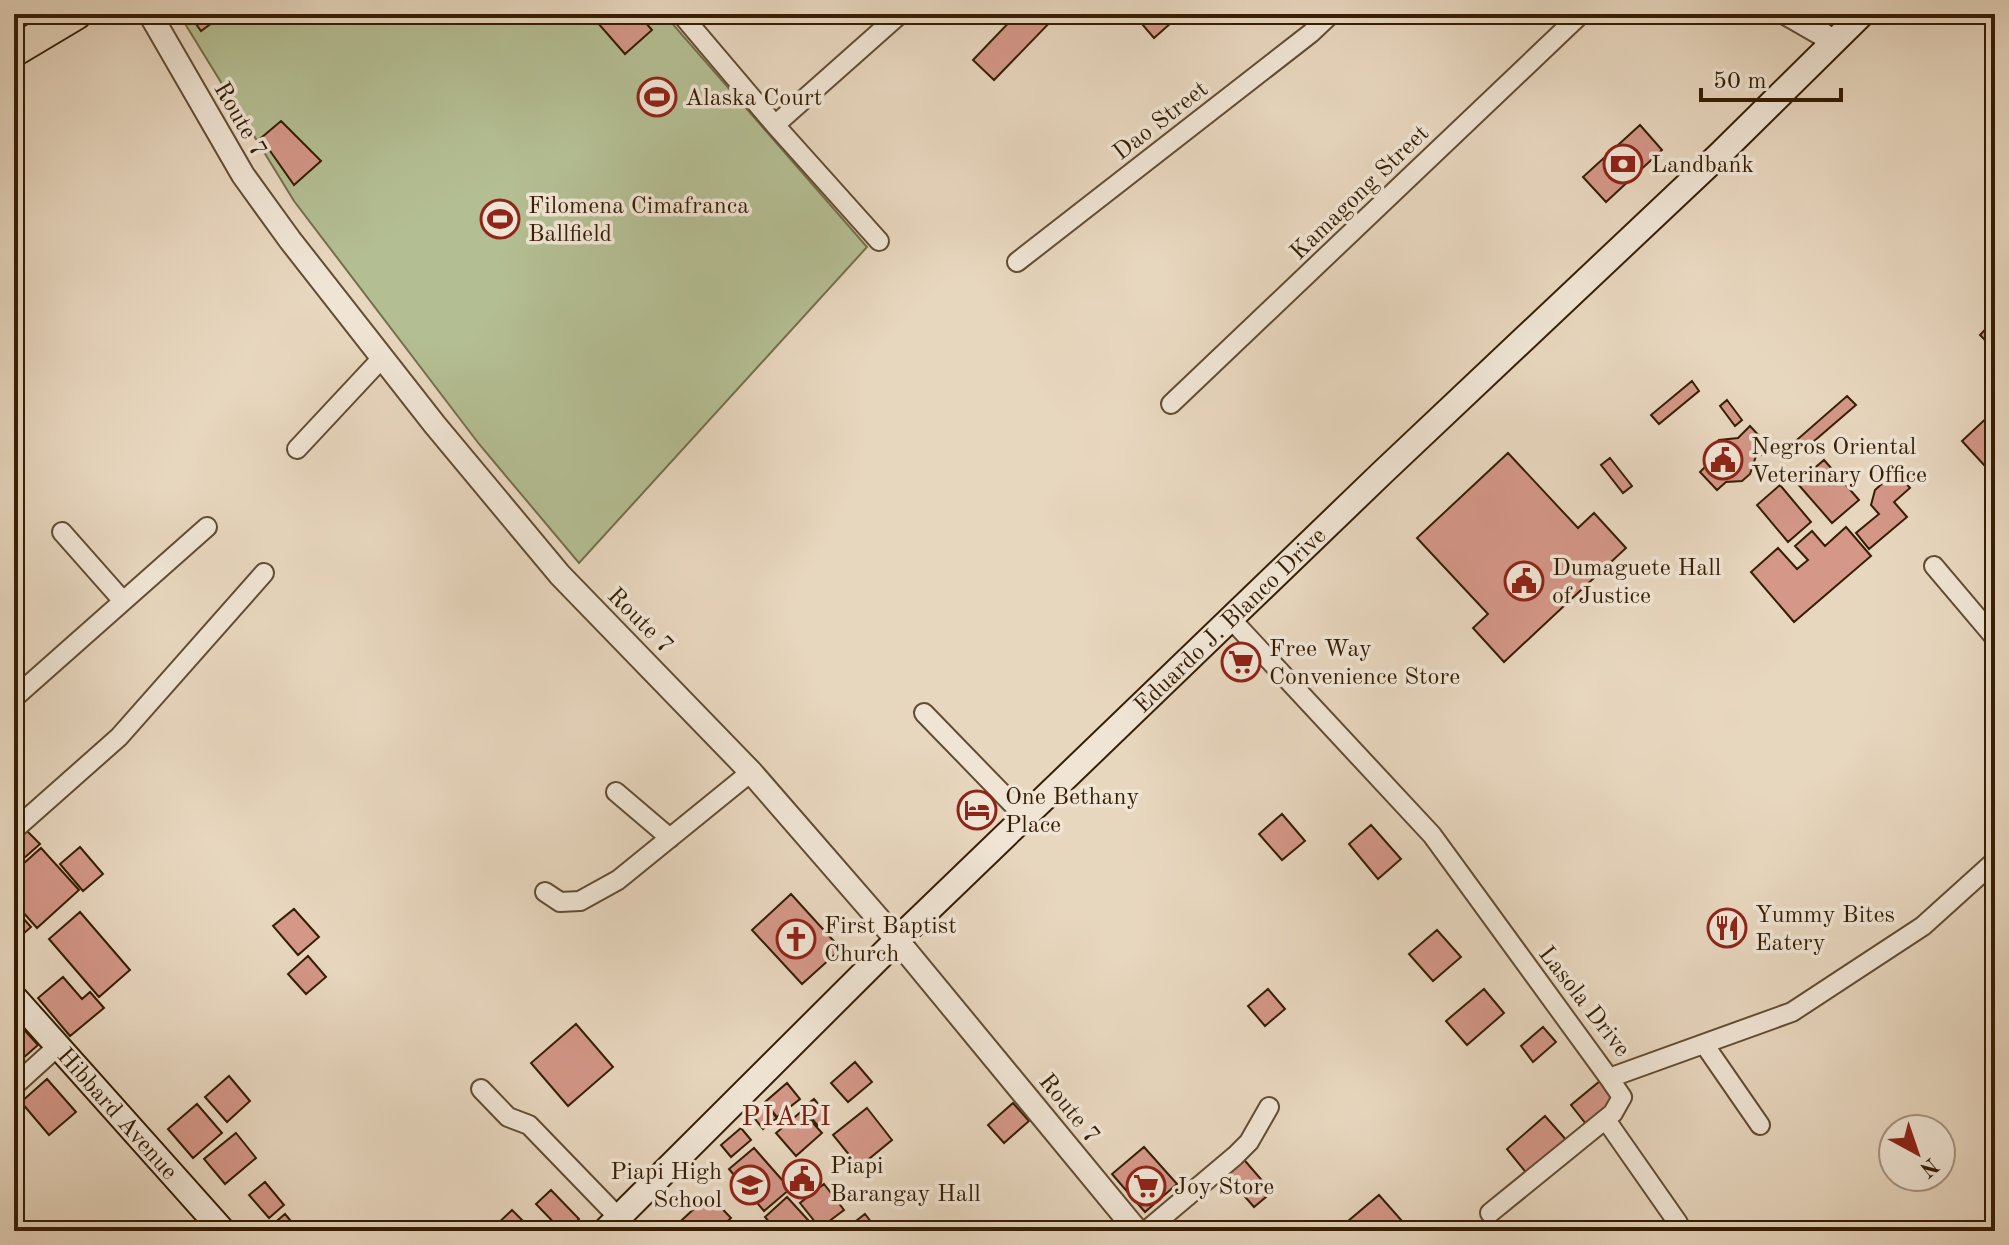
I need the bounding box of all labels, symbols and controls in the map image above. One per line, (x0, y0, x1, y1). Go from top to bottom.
scale bar (1701, 52, 1841, 102)
text: 50 m (1713, 70, 1767, 94)
sports icon: Alaska Court (636, 76, 678, 118)
street label: Dao Street (1109, 77, 1213, 166)
street label: Route 7 (208, 78, 270, 162)
place label: Alaska Court (685, 87, 822, 111)
street label: Kamagong Street (1287, 122, 1434, 265)
bank icon: Landbank (1602, 143, 1644, 185)
place label: Landbank (1651, 154, 1754, 178)
place label: Filomena Cimafranca Ballfield (528, 195, 749, 247)
sports icon: Filomena Cimafranca Ballfield (479, 198, 521, 240)
place label: Negros Oriental Veterinary Office (1751, 436, 1927, 488)
public building icon: Negros Oriental Veterinary Office (1702, 439, 1744, 481)
street label: Eduardo J. Blanco Drive (1131, 524, 1331, 719)
place label: Dumaguete Hall of Justice (1552, 557, 1721, 609)
public building icon: Dumaguete Hall of Justice (1503, 560, 1545, 602)
street label: Route 7 (602, 584, 677, 659)
place label: Free Way Convenience Store (1269, 638, 1460, 690)
supermarket icon: Free Way Convenience Store (1220, 641, 1262, 683)
place label: One Bethany Place (1005, 786, 1139, 838)
hotel icon: One Bethany Place (956, 789, 998, 831)
place label: Yummy Bites Eatery (1755, 904, 1895, 956)
restaurant icon: Yummy Bites Eatery (1706, 907, 1748, 949)
place label: First Baptist Church (824, 915, 957, 967)
church icon: First Baptist Church (775, 918, 817, 960)
street label: Lasola Drive (1533, 942, 1634, 1062)
street label: Hibbard Avenue (52, 1044, 181, 1185)
street label: Route 7 (1033, 1070, 1104, 1149)
district label: PIAPI (741, 1104, 833, 1132)
north arrow (1877, 1113, 1957, 1193)
text: N (1915, 1153, 1942, 1181)
place label: Piapi Barangay Hall (830, 1155, 981, 1207)
public building icon: Piapi Barangay Hall (781, 1158, 823, 1200)
place label: Piapi High School (610, 1161, 722, 1213)
school or university icon: Piapi High School (729, 1164, 771, 1206)
supermarket icon: Joy Store (1125, 1165, 1167, 1207)
place label: Joy Store (1174, 1176, 1274, 1200)

